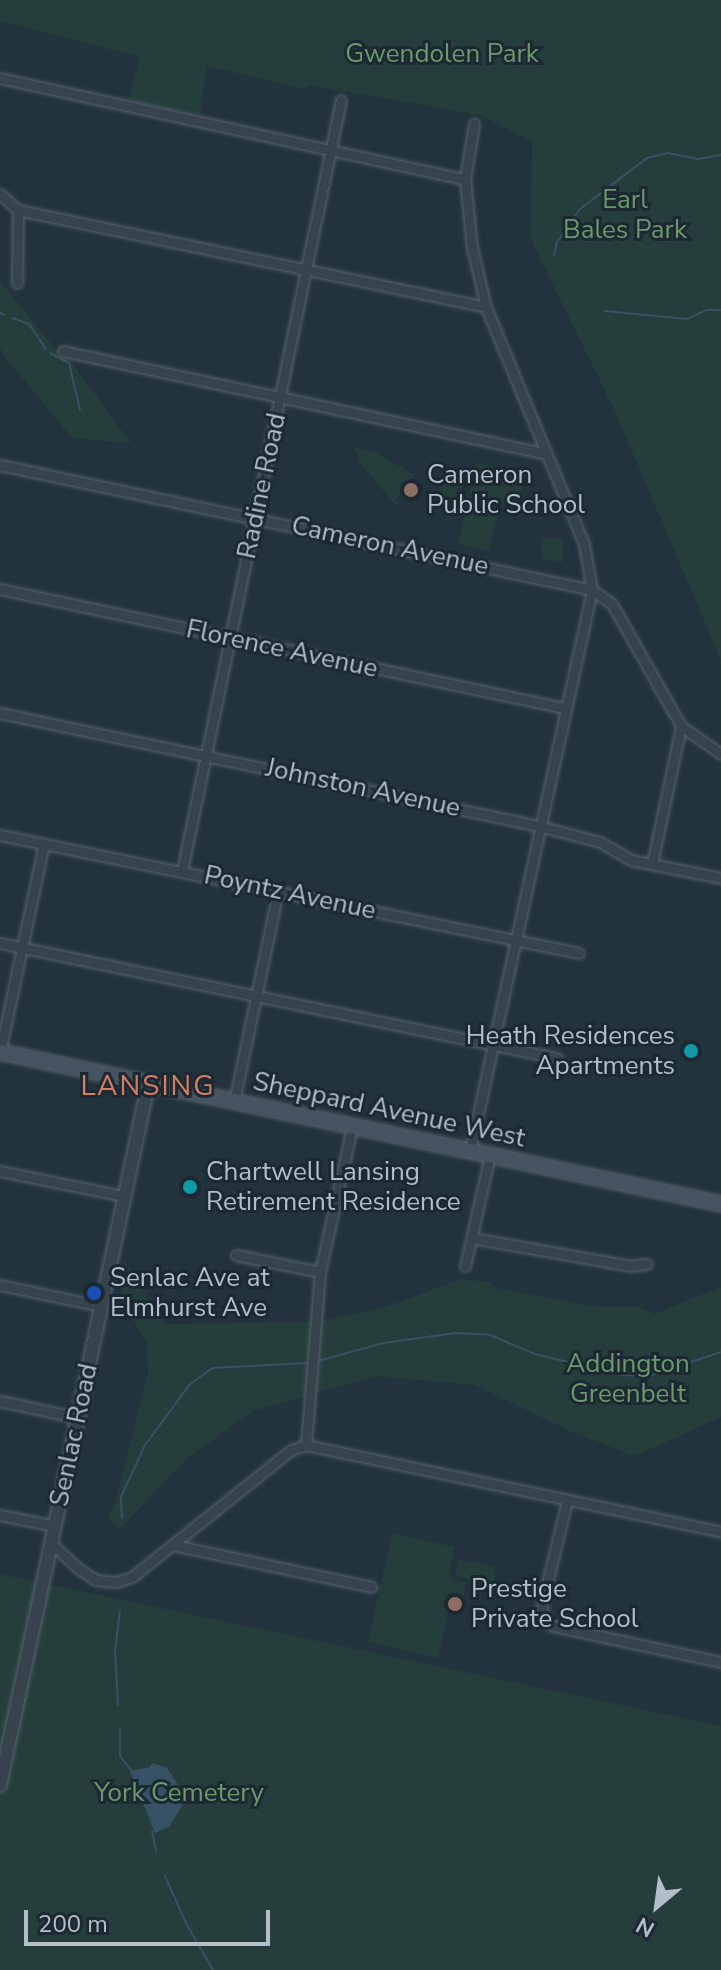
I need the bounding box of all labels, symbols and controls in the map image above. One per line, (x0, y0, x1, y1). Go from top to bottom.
park label: Gwendolen Park (345, 38, 539, 70)
park label: Earl Bales Park (563, 184, 687, 246)
street label: Radine Road (231, 410, 293, 562)
place label: Cameron Public School (427, 459, 585, 520)
marker: Cameron Public School (402, 481, 420, 499)
street label: Cameron Avenue (289, 510, 491, 582)
street label: Florence Avenue (183, 613, 381, 685)
street label: Johnston Avenue (263, 752, 463, 824)
street label: Poyntz Avenue (201, 860, 379, 926)
place label: Heath Residences Apartments (466, 1020, 675, 1082)
marker: Heath Residences Apartments (682, 1042, 700, 1060)
street label: Sheppard Avenue West (250, 1066, 528, 1154)
district label: LANSING (80, 1069, 216, 1103)
place label: Chartwell Lansing Retirement Residence (206, 1156, 460, 1218)
marker: Chartwell Lansing Retirement Residence (181, 1178, 199, 1196)
place label: Senlac Ave at Elmhurst Ave (110, 1262, 270, 1324)
marker: Senlac Ave at Elmhurst Ave (85, 1284, 103, 1302)
park label: Addington Greenbelt (566, 1348, 690, 1410)
street label: Senlac Road (44, 1361, 104, 1509)
place label: Prestige Private School (471, 1573, 638, 1634)
marker: Prestige Private School (446, 1595, 464, 1613)
park label: York Cemetery (94, 1777, 264, 1809)
north arrow (617, 1866, 697, 1946)
scale bar (28, 1894, 274, 1944)
text: 200 m (38, 1908, 108, 1940)
text: N (631, 1910, 660, 1944)

